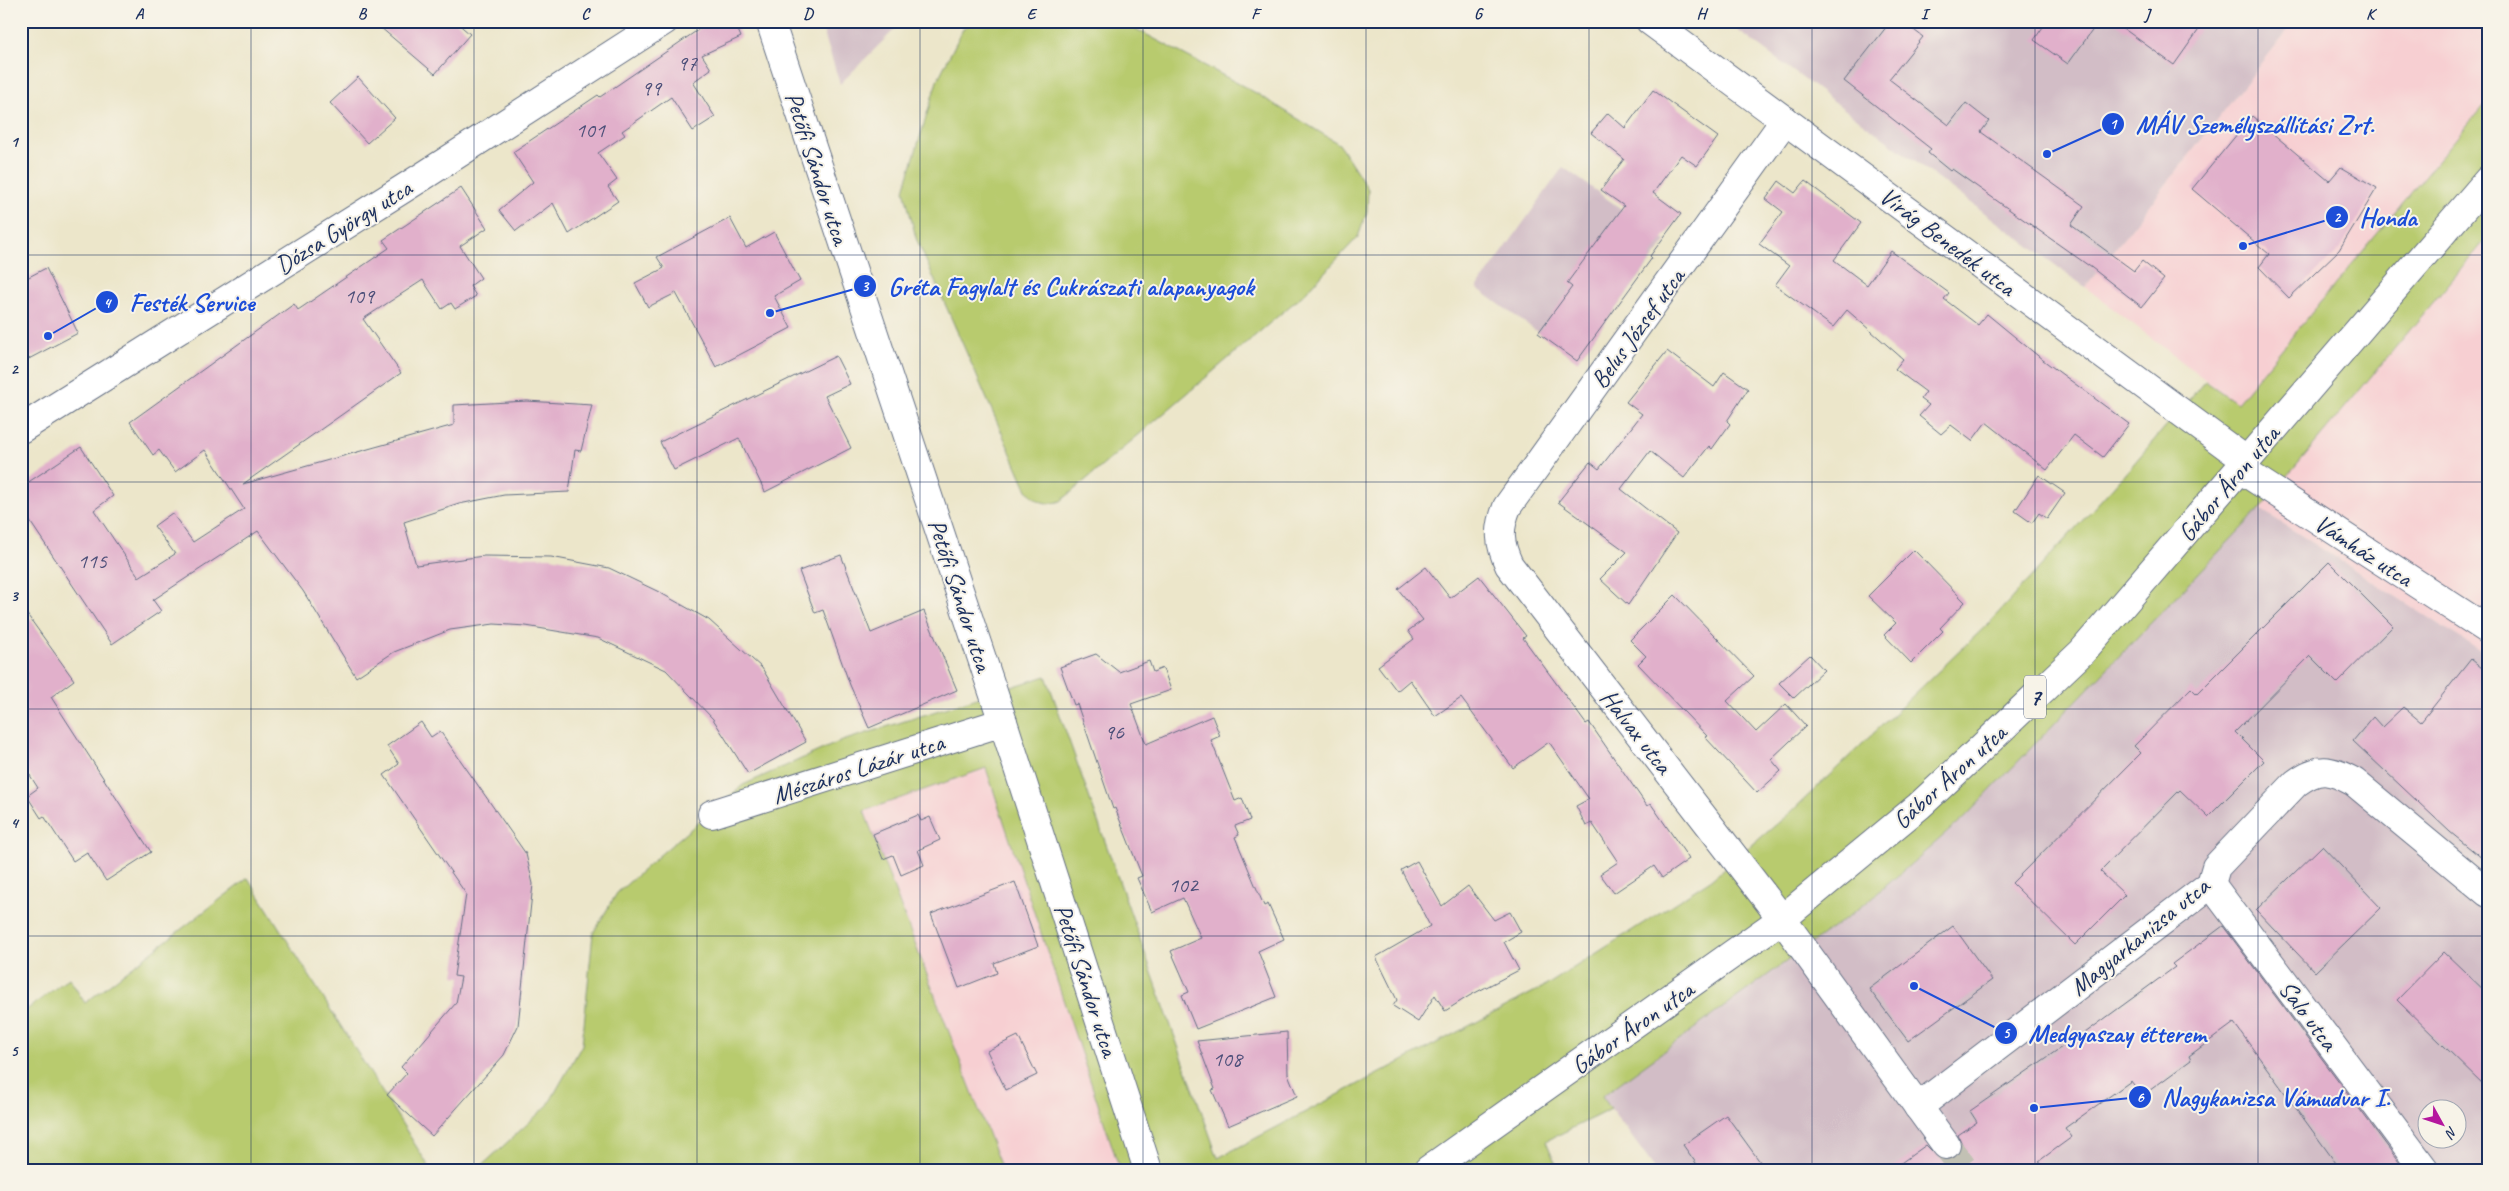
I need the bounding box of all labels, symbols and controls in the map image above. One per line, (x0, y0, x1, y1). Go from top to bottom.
text: A (135, 4, 145, 24)
text: B (358, 4, 368, 24)
text: C (581, 4, 591, 24)
text: D (803, 4, 814, 24)
text: E (1027, 4, 1038, 24)
text: F (1251, 4, 1262, 24)
text: G (1474, 4, 1484, 24)
text: H (1696, 4, 1708, 24)
text: I (1921, 4, 1931, 24)
text: J (2143, 4, 2152, 24)
text: K (2366, 4, 2378, 24)
house number: 97 (677, 49, 698, 77)
house number: 99 (641, 74, 663, 102)
street label: Petőfi Sándor utca (777, 88, 858, 251)
callout: MÁV Személyszállítási Zrt. (2101, 104, 2384, 145)
text: MÁV Személyszállítási Zrt. (2136, 108, 2375, 141)
text: 1 (2110, 115, 2119, 134)
house number: 101 (575, 116, 606, 144)
text: 1 (10, 132, 19, 152)
street label: Dózsa György utca (269, 171, 419, 281)
street label: Virág Benedek utca (1873, 180, 2023, 305)
callout: Honda (2325, 197, 2427, 238)
text: Honda (2359, 201, 2419, 234)
text: 2 (2334, 208, 2342, 227)
street label: Belus József utca (1584, 260, 1694, 395)
callout: Gréta Fagylalt és Cukrászati alapanyagok (853, 266, 1264, 307)
text: Gréta Fagylalt és Cukrászati alapanyagok (888, 270, 1256, 303)
text: 3 (862, 277, 870, 296)
callout: Festék Service (94, 282, 264, 323)
house number: 109 (344, 282, 376, 310)
text: Festék Service (130, 286, 257, 319)
text: 4 (104, 294, 113, 313)
text: 2 (10, 359, 19, 379)
street label: Gábor Áron utca (2171, 417, 2288, 548)
street label: Vámház utca (2309, 507, 2420, 595)
street label: Petőfi Sándor utca (920, 515, 1001, 678)
house number: 115 (77, 547, 108, 575)
text: 3 (10, 586, 19, 606)
road number: 7 (2024, 676, 2046, 719)
street label: Halvax utca (1593, 683, 1681, 782)
street label: Gábor Áron utca (1886, 715, 2015, 836)
house number: 96 (1104, 718, 1125, 746)
street label: Mészáros Lázár utca (769, 726, 950, 812)
text: 4 (10, 813, 19, 833)
street label: Magyarkanizsa utca (2063, 869, 2218, 1003)
house number: 102 (1168, 871, 1200, 899)
street label: Petőfi Sándor utca (1046, 900, 1127, 1063)
street label: Gábor Áron utca (1565, 972, 1702, 1082)
street label: Salo utca (2271, 974, 2346, 1059)
callout: Medgyaszay étterem (1993, 1012, 2216, 1053)
text: Medgyaszay étterem (2028, 1017, 2208, 1050)
text: 5 (2003, 1024, 2011, 1043)
text: 5 (11, 1041, 20, 1061)
house number: 108 (1212, 1045, 1244, 1073)
callout: Nagykanizsa Vámudvar I. (2127, 1076, 2400, 1117)
text: Nagykanizsa Vámudvar I. (2162, 1081, 2391, 1114)
text: 6 (2136, 1088, 2144, 1107)
north arrow (2416, 1098, 2466, 1148)
text: N (2441, 1123, 2461, 1143)

